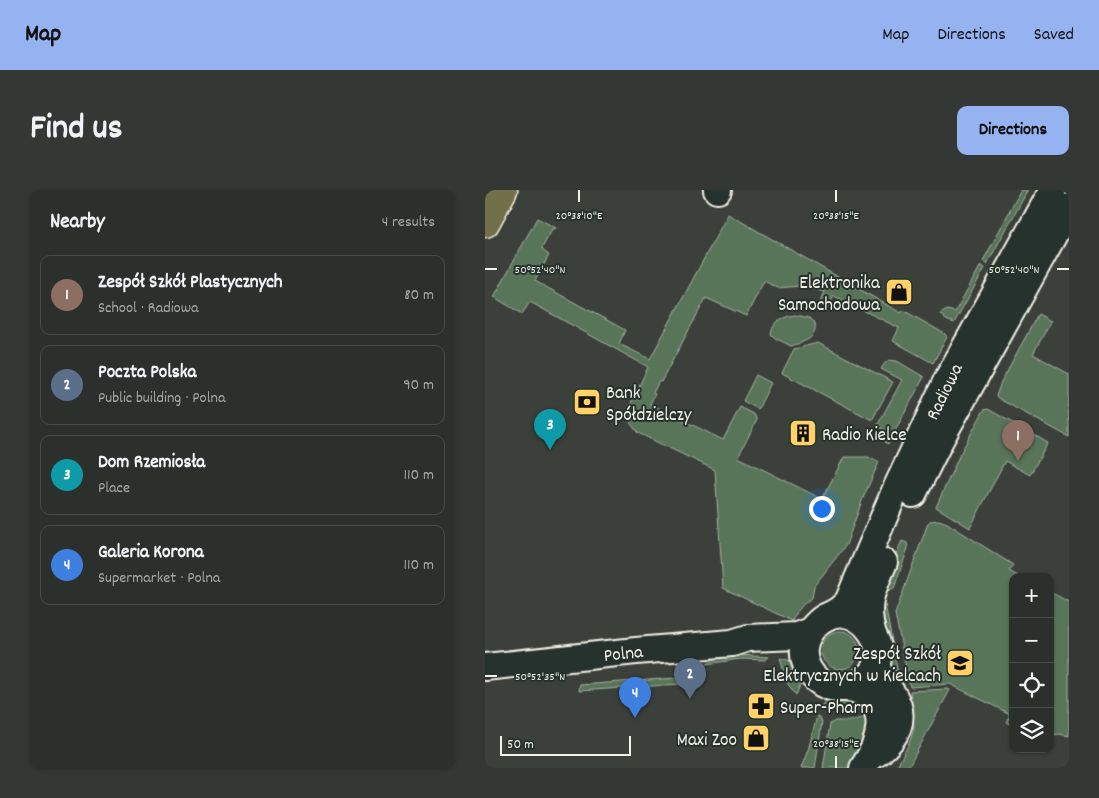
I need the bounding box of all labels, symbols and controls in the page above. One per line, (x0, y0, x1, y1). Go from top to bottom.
text: Map (25, 18, 61, 52)
text: Map (882, 23, 909, 48)
text: Directions (937, 23, 1006, 48)
text: Saved (1034, 23, 1074, 48)
text: Find us (30, 105, 122, 155)
button: Directions (957, 106, 1069, 155)
text: Nearby (50, 208, 105, 238)
text: 20°38'10"E (555, 208, 603, 225)
text: 20°38'15"E (813, 208, 860, 225)
text: 4 results (382, 211, 435, 234)
text: 50°52'40"N (515, 262, 565, 279)
text: 50°52'40"N (989, 262, 1039, 279)
text: Zespół Szkół Plastycznych (98, 270, 283, 297)
place label: Elektronika Samochodowa (778, 271, 881, 320)
shop icon: Elektronika Samochodowa (884, 277, 914, 307)
text: 1 (65, 284, 69, 307)
text: 80 m (404, 284, 434, 307)
text: School · Radiowa (98, 297, 199, 320)
street label: Radiowa (921, 359, 972, 425)
text: Poczta Polska (98, 360, 197, 387)
text: 2 (64, 374, 71, 397)
text: 90 m (403, 374, 434, 397)
place label: Bank Spółdzielczy (606, 381, 692, 430)
text: Public building · Polna (98, 387, 225, 410)
bank icon: Bank Spółdzielczy (572, 387, 602, 417)
pin: 3 (534, 409, 566, 450)
building icon: Radio Kielce (788, 418, 818, 448)
pin: 1 (1002, 420, 1034, 461)
place label: Radio Kielce (822, 423, 907, 450)
text: Dom Rzemiosła (98, 450, 205, 477)
text: 3 (63, 464, 71, 487)
text: 110 m (404, 464, 434, 487)
text: Place (98, 477, 130, 500)
your location (809, 496, 835, 522)
text: Galeria Korona (98, 540, 204, 567)
text: 4 (64, 554, 70, 577)
text: 110 m (404, 554, 434, 577)
text: Supermarket · Polna (98, 567, 220, 590)
map controls (1009, 573, 1054, 753)
button: + (1009, 573, 1054, 618)
button: − (1009, 618, 1054, 663)
street label: Polna (602, 640, 645, 671)
place label: Zespół Szkół Elektrycznych w Kielcach (763, 642, 941, 691)
school or university icon: Zespół Szkół Elektrycznych w Kielcach (945, 648, 975, 678)
pin: 2 (674, 658, 706, 699)
button: locate (1009, 663, 1054, 708)
text: 50°52'35"N (515, 669, 565, 686)
pin: 4 (619, 677, 651, 718)
pharmacy icon: Super-Pharm (746, 691, 776, 721)
place label: Super-Pharm (780, 696, 874, 723)
button: layers (1009, 708, 1054, 753)
shop icon: Maxi Zoo (741, 723, 771, 753)
place label: Maxi Zoo (677, 728, 737, 755)
scale bar (500, 733, 631, 756)
text: 50 m (507, 735, 534, 755)
text: 20°38'15"E (813, 736, 860, 753)

